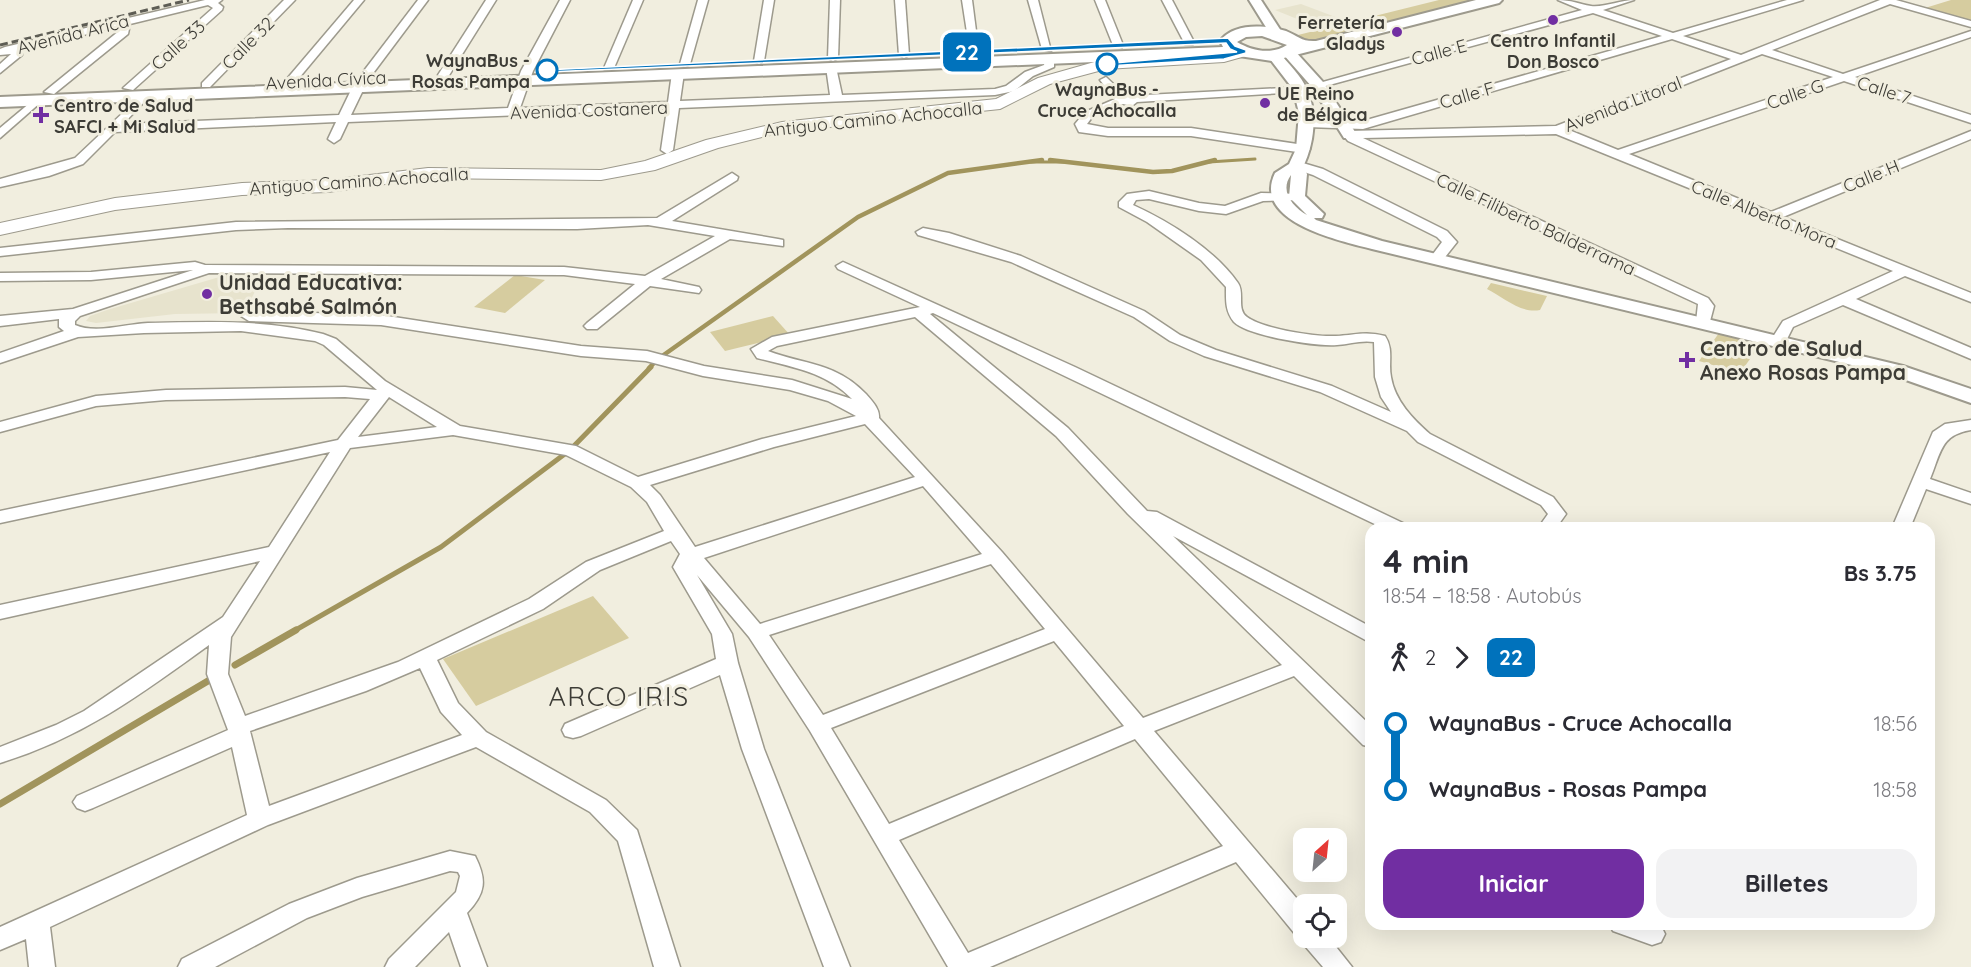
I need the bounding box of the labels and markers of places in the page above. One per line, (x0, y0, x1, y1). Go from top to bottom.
place label: Ferretería Gladys (1297, 11, 1385, 55)
marker: Centro Infantil Don Bosco (1546, 13, 1560, 27)
marker: Ferretería Gladys (1390, 25, 1404, 39)
place label: Centro Infantil Don Bosco (1490, 29, 1616, 73)
place label: WaynaBus - Rosas Pampa (411, 49, 530, 93)
marker: WaynaBus - Cruce Achocalla (1096, 53, 1118, 75)
marker: WaynaBus - Rosas Pampa (536, 59, 558, 81)
place label: WaynaBus - Cruce Achocalla (1037, 78, 1177, 122)
place label: UE Reino de Bélgica (1277, 82, 1367, 126)
place label: Centro de Salud SAFCI + Mi Salud (54, 94, 196, 138)
marker: UE Reino de Bélgica (1258, 96, 1272, 110)
marker: Centro de Salud SAFCI + Mi Salud (32, 106, 50, 124)
place label: Unidad Educativa: Bethsabé Salmón (219, 269, 403, 319)
marker: Unidad Educativa: Bethsabé Salmón (200, 287, 214, 301)
place label: Centro de Salud Anexo Rosas Pampa (1700, 335, 1906, 385)
marker: Centro de Salud Anexo Rosas Pampa (1678, 351, 1696, 369)

